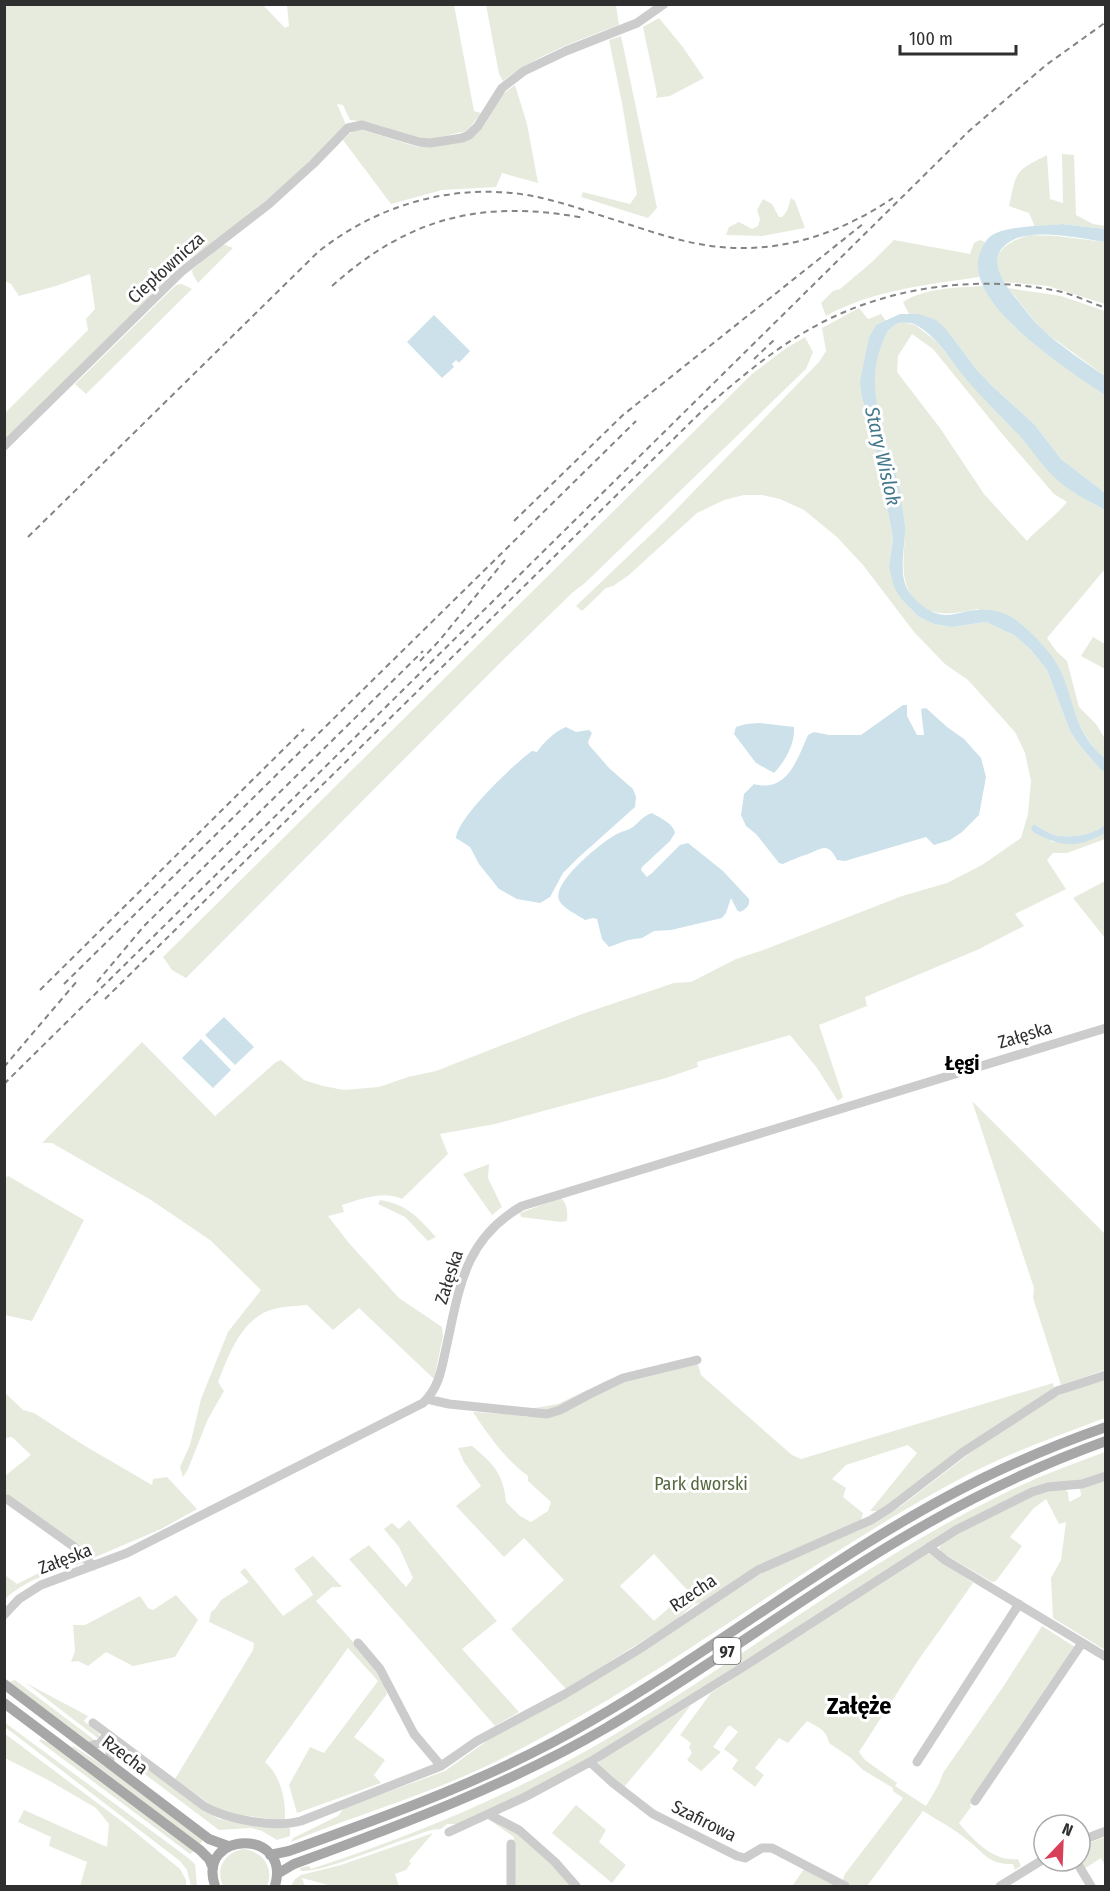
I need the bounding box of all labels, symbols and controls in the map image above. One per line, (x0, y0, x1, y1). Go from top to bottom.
scale bar (900, 18, 1016, 56)
text: 100 m (909, 28, 953, 50)
street label: Ciepłownicza (123, 228, 209, 308)
water label: Stary Wislok (860, 403, 906, 508)
street label: Załęska (995, 1016, 1055, 1054)
district label: Łęgi (945, 1051, 979, 1075)
street label: Załęska (430, 1247, 468, 1307)
park label: Park dworski (654, 1473, 748, 1495)
street label: Załęska (35, 1539, 95, 1579)
street label: Rzecha (665, 1569, 721, 1617)
road number: 97 (714, 1638, 740, 1664)
district label: Załęże (827, 1692, 891, 1720)
street label: Rzecha (98, 1731, 152, 1779)
street label: Szafirowa (668, 1795, 740, 1847)
north arrow (1032, 1813, 1092, 1873)
text: N (1060, 1819, 1076, 1840)

